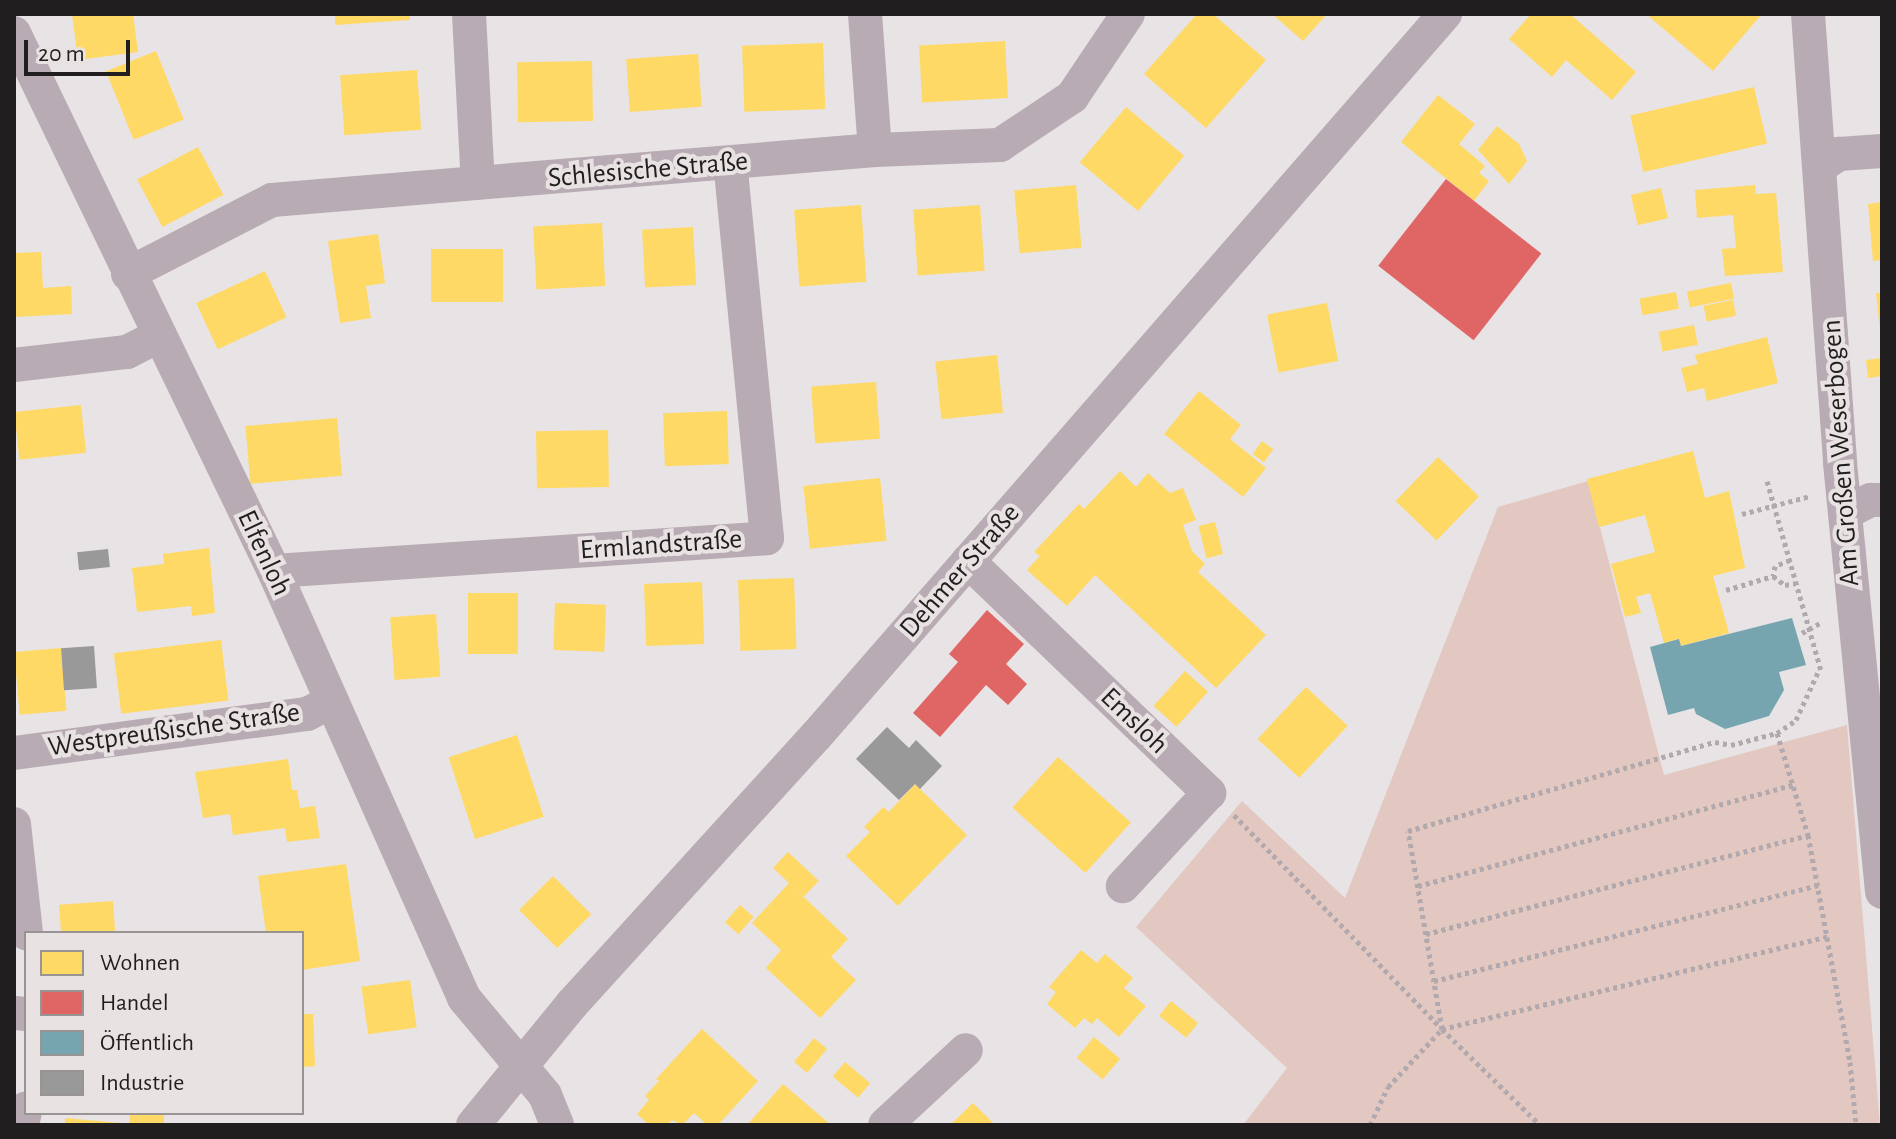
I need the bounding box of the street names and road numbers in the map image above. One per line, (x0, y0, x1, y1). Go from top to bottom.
street label: Schlesische Straße (547, 145, 749, 195)
street label: Am Großen Weserbogen (1815, 319, 1867, 587)
street label: Dehmer Straße (893, 497, 1027, 645)
street label: Elfenloh (230, 505, 298, 601)
street label: Ermlandstraße (579, 523, 743, 567)
street label: Emsloh (1093, 681, 1175, 761)
street label: Westpreußische Straße (46, 696, 302, 764)

